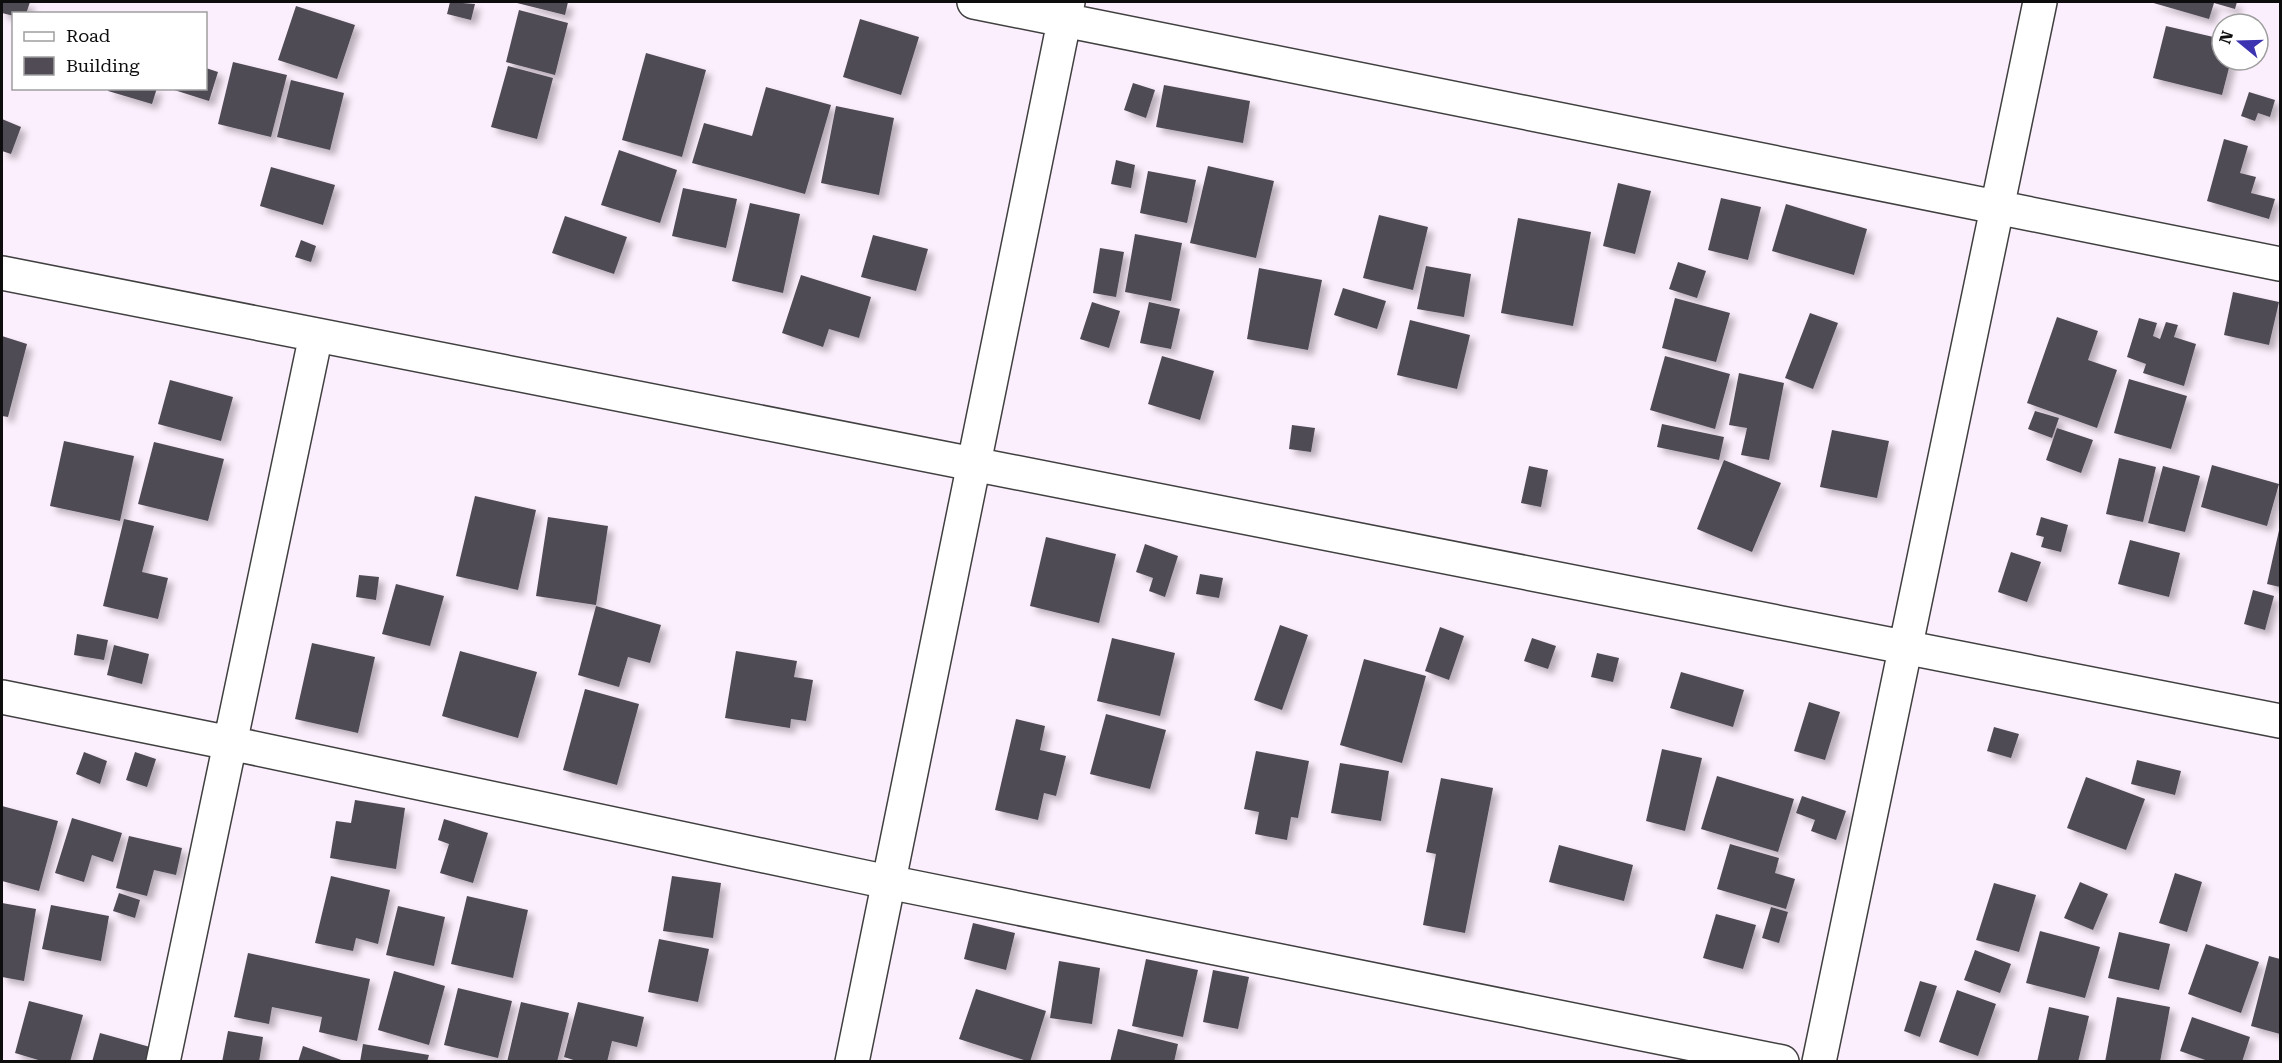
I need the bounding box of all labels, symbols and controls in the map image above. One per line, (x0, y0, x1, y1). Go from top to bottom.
legend (12, 12, 207, 90)
north arrow (2210, 12, 2270, 72)
text: Road (66, 25, 111, 46)
text: N (2215, 28, 2237, 46)
text: Building (66, 55, 140, 76)

